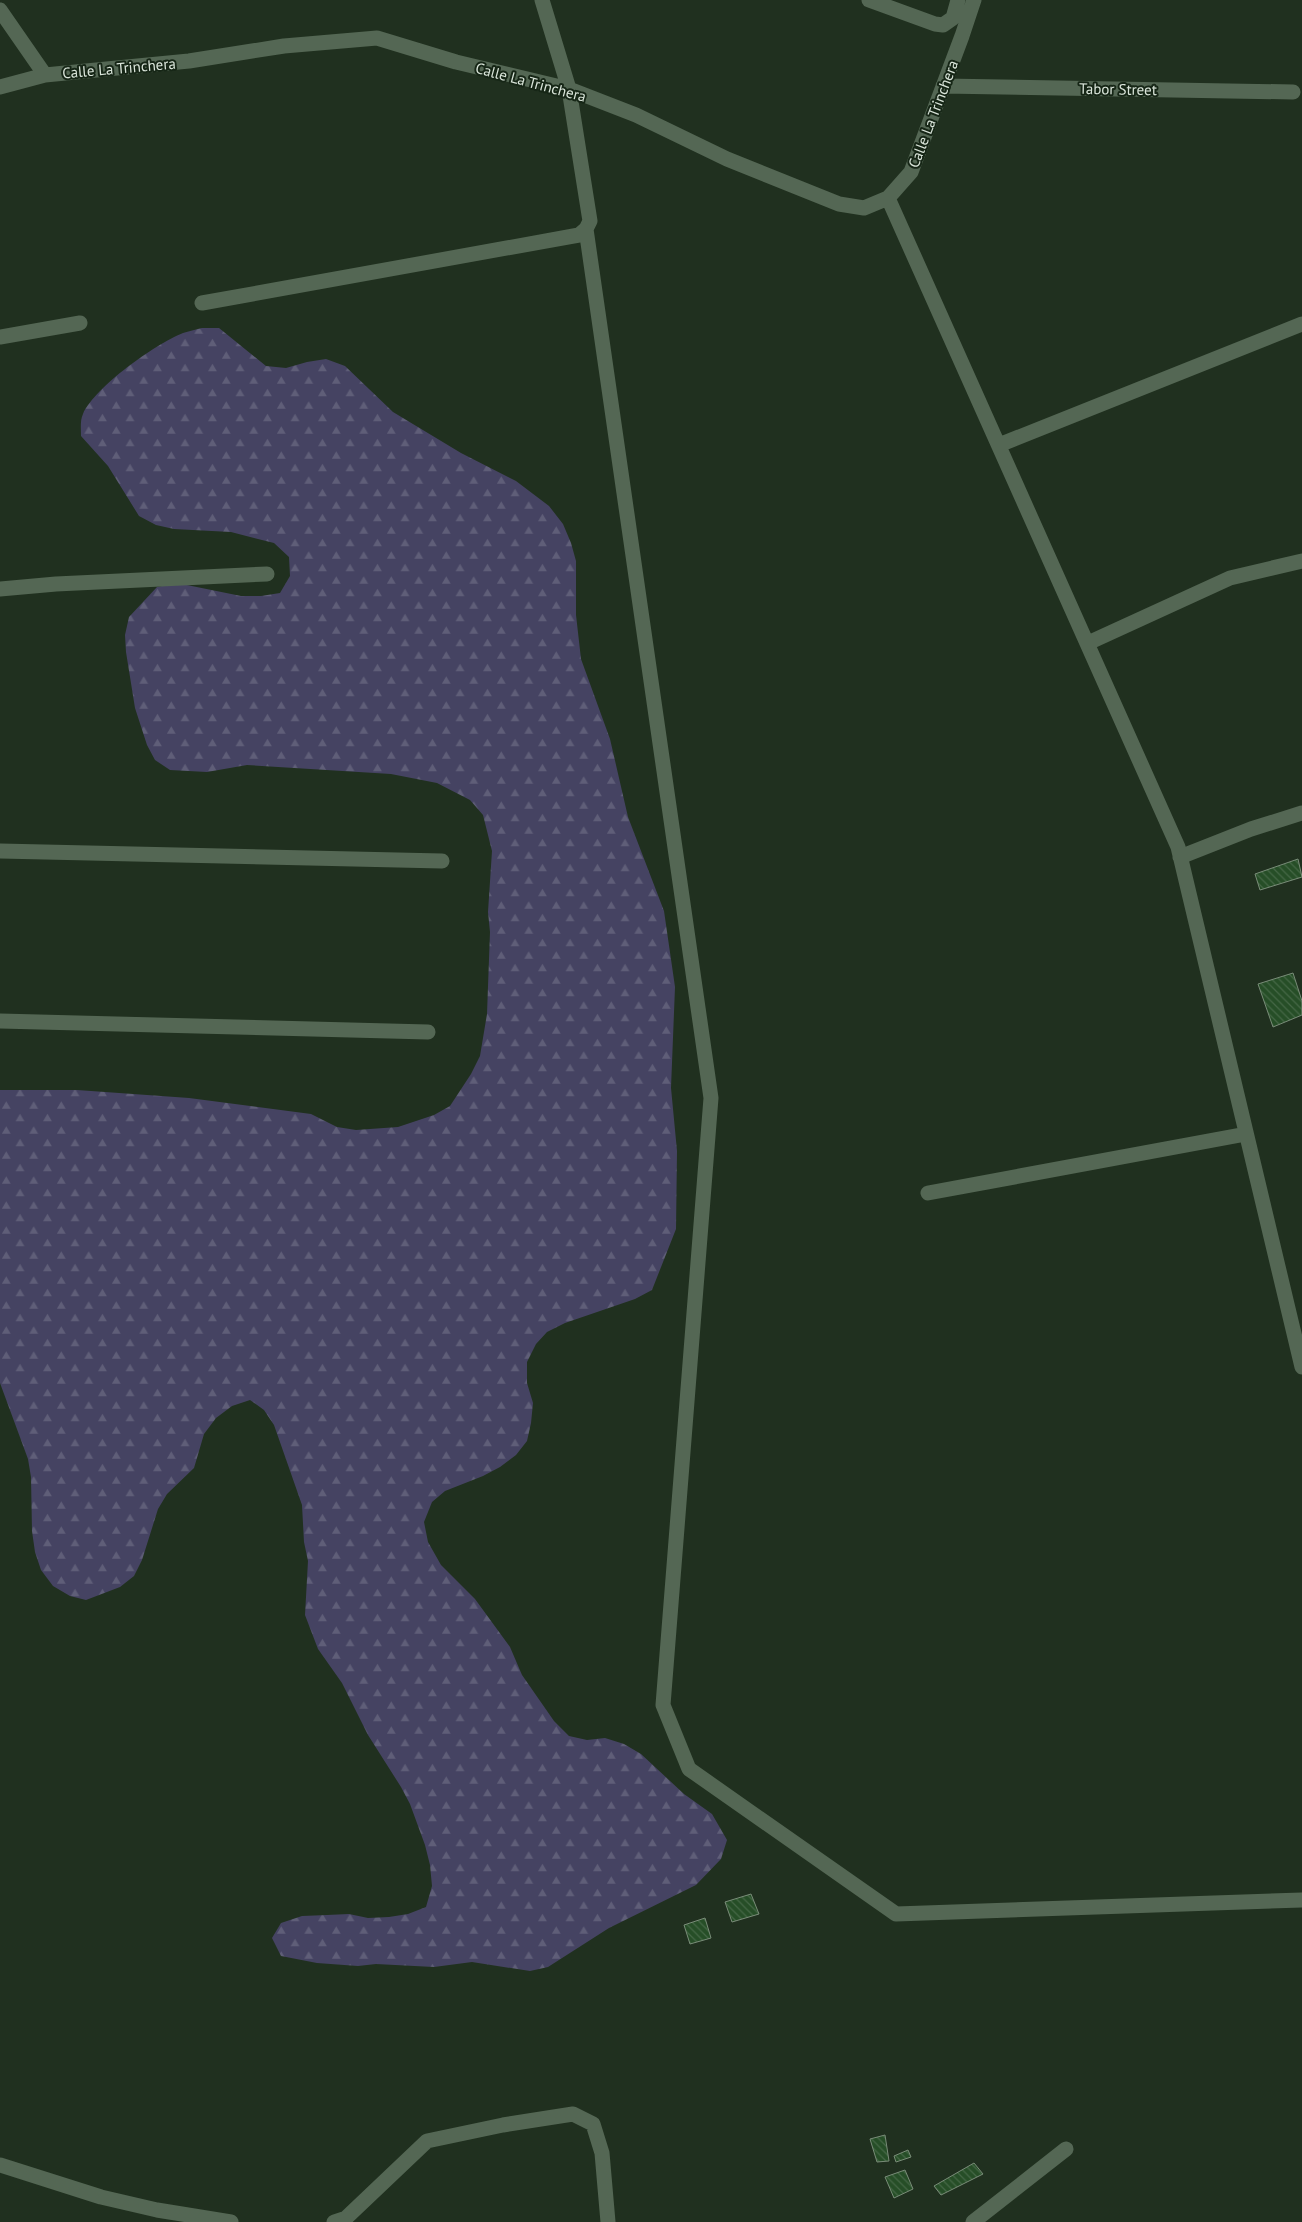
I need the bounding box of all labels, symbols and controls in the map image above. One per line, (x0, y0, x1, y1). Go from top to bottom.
street label: Calle La Trinchera (61, 54, 177, 82)
street label: Calle La Trinchera (904, 57, 962, 171)
street label: Calle La Trinchera (474, 58, 588, 106)
street label: Tabor Street (1079, 79, 1157, 99)

